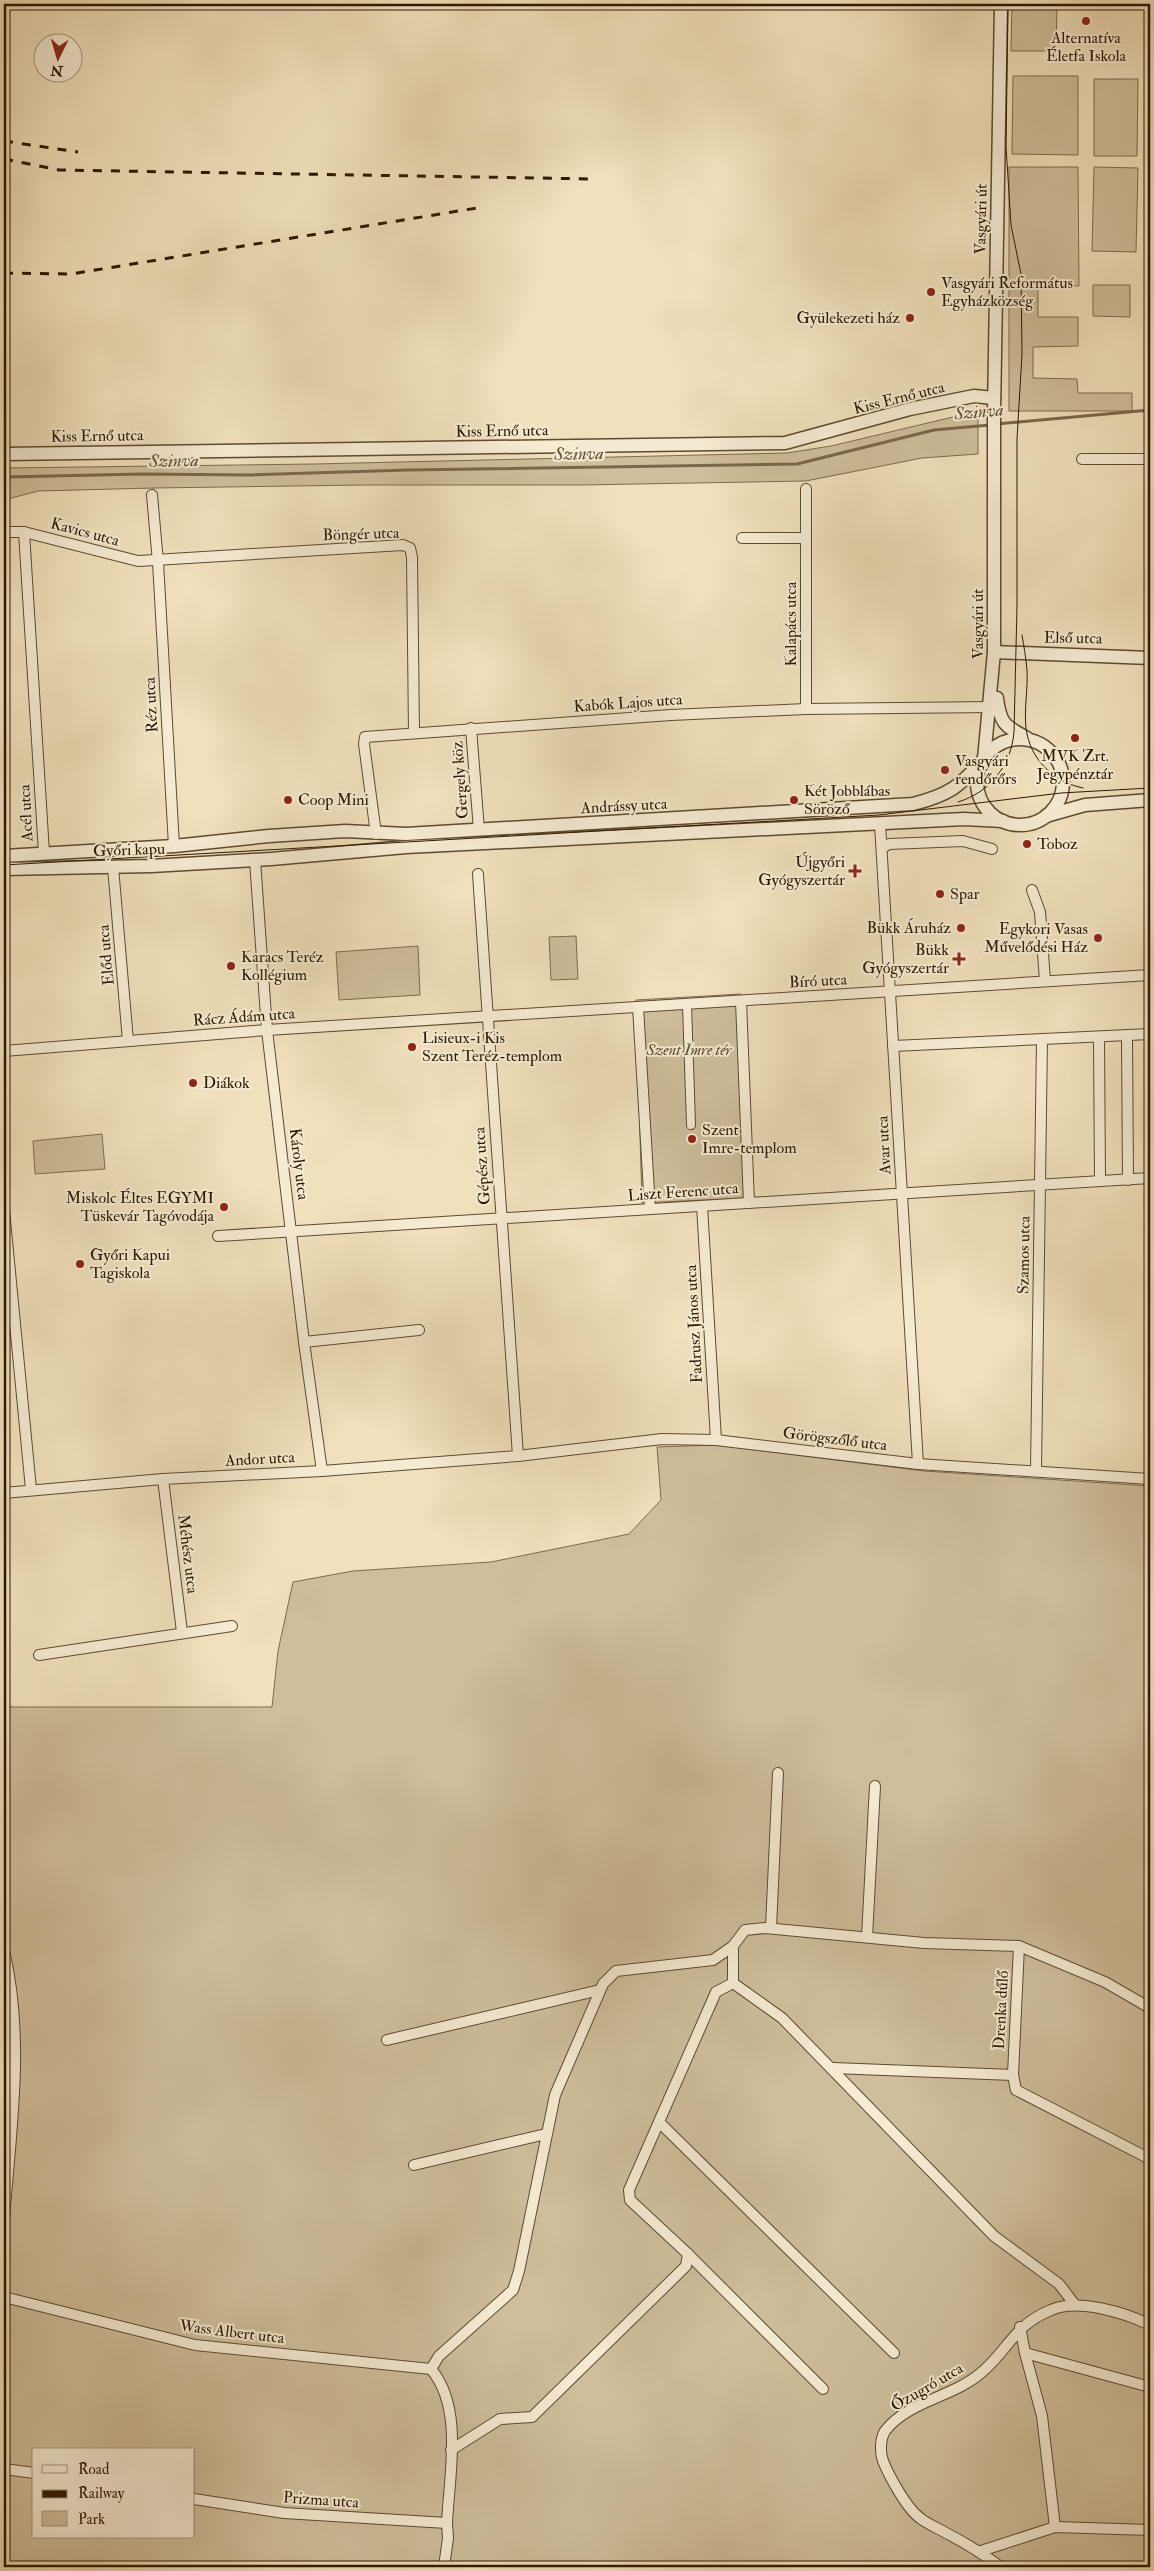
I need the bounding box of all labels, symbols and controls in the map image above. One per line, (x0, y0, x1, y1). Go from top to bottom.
marker: Alternatíva Életfa Iskola (1080, 15, 1092, 27)
place label: Alternatíva Életfa Iskola (1046, 28, 1127, 66)
north arrow (32, 32, 82, 82)
text: N (49, 61, 65, 80)
street label: Vasgyári út (970, 184, 992, 254)
place label: Vasgyári Református Egyházközség (941, 273, 1073, 311)
marker: Vasgyári Református Egyházközség (925, 286, 937, 298)
place label: Gyülekezeti ház (796, 308, 900, 328)
marker: Gyülekezeti ház (904, 312, 916, 324)
street label: Kiss Ernő utca (851, 377, 947, 419)
water label: Szinva (952, 398, 1005, 426)
street label: Kiss Ernő utca (455, 420, 549, 442)
street label: Kiss Ernő utca (50, 425, 144, 447)
water label: Szinva (553, 442, 604, 466)
water label: Szinva (148, 449, 199, 473)
street label: Kavics utca (48, 513, 122, 551)
street label: Böngér utca (322, 523, 400, 545)
street label: Kalapács utca (781, 581, 802, 666)
street label: Vasgyári út (968, 589, 988, 659)
street label: Első utca (1044, 627, 1103, 649)
street label: Réz utca (140, 676, 162, 733)
street label: Kabók Lajos utca (573, 689, 684, 717)
marker: MVK Zrt. Jegypénztár (1069, 732, 1081, 744)
street label: Gergely köz (447, 740, 473, 820)
place label: MVK Zrt. Jegypénztár (1036, 746, 1113, 785)
place label: Vasgyári rendőrőrs (955, 751, 1016, 789)
marker: Vasgyári rendőrőrs (939, 764, 951, 776)
place label: Két Jobblábas Söröző (804, 781, 890, 819)
street label: Acél utca (14, 784, 38, 843)
place label: Coop Mini (298, 790, 369, 811)
marker: Coop Mini (282, 794, 294, 806)
street label: Andrássy utca (579, 794, 668, 818)
marker: Két Jobblábas Söröző (788, 794, 800, 806)
place label: Toboz (1037, 834, 1078, 854)
marker: Toboz (1021, 838, 1033, 850)
street label: Győri kapu (93, 839, 165, 862)
place label: Újgyőri Gyógyszertár (758, 851, 845, 890)
marker: Újgyőri Gyógyszertár (849, 865, 861, 877)
place label: Spar (950, 884, 980, 905)
marker: Spar (934, 888, 946, 900)
place label: Bükk Áruház (867, 917, 951, 938)
place label: Egykori Vasas Művelődési Ház (984, 919, 1088, 957)
marker: Bükk Áruház (955, 922, 967, 934)
street label: Előd utca (93, 923, 119, 986)
marker: Egykori Vasas Művelődési Ház (1092, 932, 1104, 944)
place label: Bükk Gyógyszertár (862, 940, 949, 978)
place label: Karacs Teréz Kollégium (241, 947, 324, 985)
marker: Bükk Gyógyszertár (953, 953, 965, 965)
marker: Karacs Teréz Kollégium (225, 960, 237, 972)
street label: Bíró utca (788, 969, 848, 993)
street label: Rácz Ádám utca (192, 1002, 296, 1031)
place label: Lisieux-i Kis Szent Teréz-templom (422, 1028, 563, 1067)
park label: Szent Imre tér (646, 1040, 733, 1060)
marker: Lisieux-i Kis Szent Teréz-templom (406, 1041, 418, 1053)
place label: Diákok (203, 1073, 250, 1093)
marker: Diákok (187, 1077, 199, 1089)
street label: Avar utca (872, 1115, 896, 1176)
place label: Szent Imre-templom (702, 1120, 797, 1159)
street label: Gépész utca (469, 1126, 496, 1206)
street label: Károly utca (285, 1127, 313, 1201)
marker: Szent Imre-templom (686, 1133, 698, 1145)
street label: Liszt Ferenc utca (627, 1178, 739, 1206)
place label: Miskolc Éltes EGYMI Tüskevár Tagóvodája (66, 1187, 214, 1226)
marker: Miskolc Éltes EGYMI Tüskevár Tagóvodája (218, 1201, 230, 1213)
street label: Szamos utca (1013, 1215, 1035, 1294)
place label: Győri Kapui Tagiskola (90, 1245, 170, 1283)
marker: Győri Kapui Tagiskola (74, 1258, 86, 1270)
street label: Fadrusz János utca (681, 1264, 708, 1384)
street label: Görögszőlő utca (782, 1423, 889, 1455)
street label: Andor utca (224, 1447, 296, 1471)
street label: Méhész utca (173, 1513, 203, 1595)
street label: Drenka dűlő (989, 1970, 1013, 2050)
street label: Wass Albert utca (177, 2316, 286, 2348)
street label: Őzugró utca (887, 2357, 967, 2416)
legend (32, 2448, 195, 2538)
text: Road (78, 2460, 110, 2479)
text: Railway (78, 2484, 125, 2503)
street label: Prizma utca (282, 2487, 360, 2513)
text: Park (78, 2510, 105, 2529)

